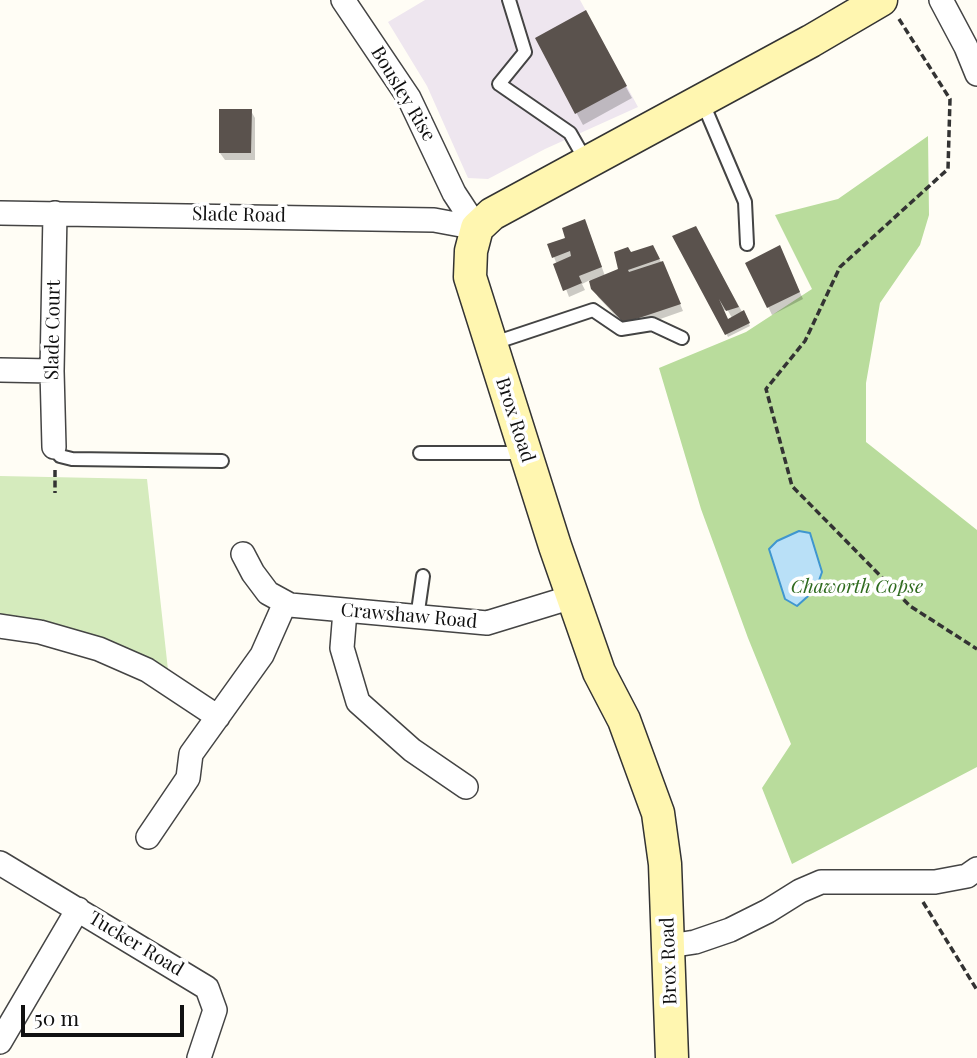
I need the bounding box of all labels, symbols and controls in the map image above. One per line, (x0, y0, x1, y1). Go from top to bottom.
street label: Bousley Rise (366, 42, 440, 146)
street label: Slade Road (192, 203, 286, 227)
street label: Slade Court (41, 280, 65, 380)
street label: Brox Road (491, 375, 539, 465)
park label: Chaworth Copse (791, 576, 923, 598)
street label: Crawshaw Road (340, 599, 478, 633)
street label: Tucker Road (84, 907, 188, 981)
street label: Brox Road (656, 917, 682, 1005)
scale bar (24, 992, 187, 1036)
text: 50 m (34, 1003, 79, 1031)

